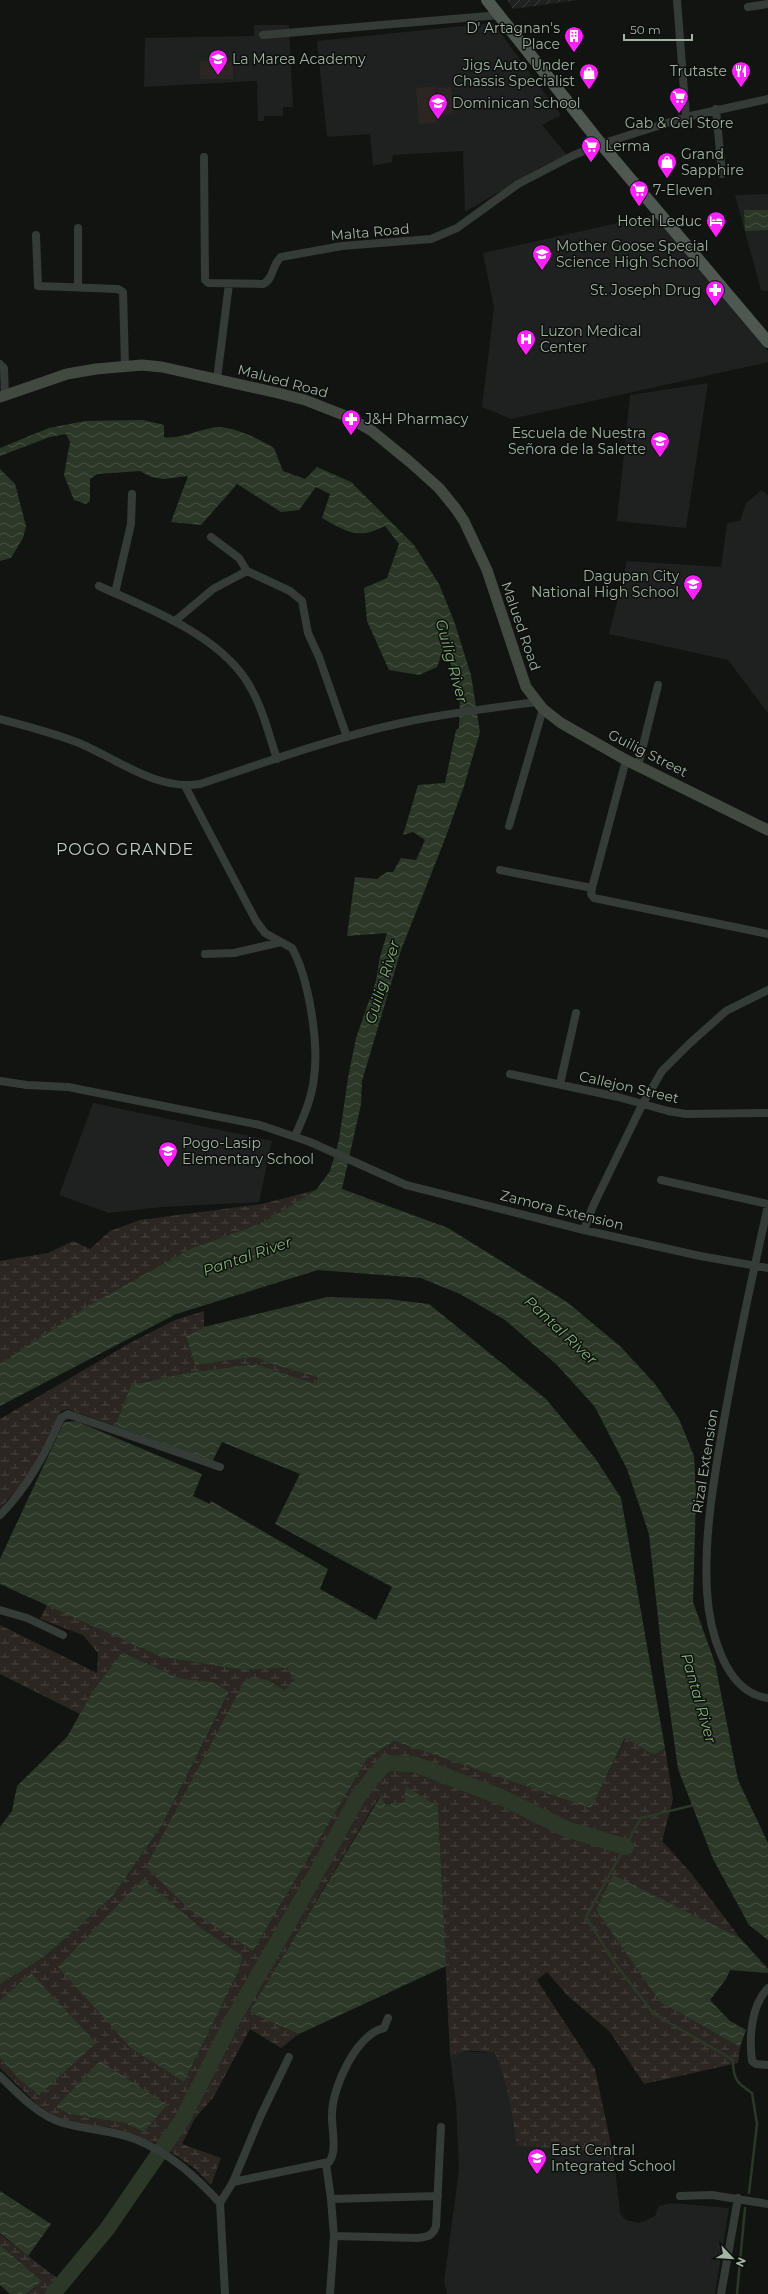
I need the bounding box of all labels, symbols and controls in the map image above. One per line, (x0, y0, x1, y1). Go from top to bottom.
scale bar (624, 16, 692, 42)
place label: D' Artagnan's Place (466, 19, 560, 53)
text: 50 m (630, 22, 661, 37)
building icon: D' Artagnan's Place (563, 25, 585, 53)
school or university icon: La Marea Academy (207, 48, 229, 76)
place label: La Marea Academy (232, 50, 366, 68)
place label: Jigs Auto Under Chassis Specialist (453, 56, 575, 90)
restaurant icon: Trutaste (730, 60, 752, 88)
shop icon: Jigs Auto Under Chassis Specialist (578, 62, 600, 90)
place label: Trutaste (670, 62, 727, 80)
supermarket icon: Gab & Gel Store (668, 86, 690, 114)
school or university icon: Dominican School (427, 92, 449, 120)
place label: Dominican School (452, 94, 581, 112)
place label: Gab & Gel Store (625, 114, 733, 132)
supermarket icon: Lerma (580, 135, 602, 163)
place label: Lerma (605, 137, 650, 155)
place label: Grand Sapphire (681, 145, 744, 179)
shop icon: Grand Sapphire (656, 151, 678, 179)
supermarket icon: 7-Eleven (628, 179, 650, 207)
place label: 7-Eleven (653, 181, 713, 199)
hotel icon: Hotel Leduc (705, 210, 727, 238)
place label: Hotel Leduc (617, 212, 702, 230)
street label: Malta Road (330, 220, 410, 244)
place label: Mother Goose Special Science High School (556, 237, 709, 271)
school or university icon: Mother Goose Special Science High School (531, 243, 553, 271)
pharmacy icon: St. Joseph Drug (704, 279, 726, 307)
place label: St. Joseph Drug (590, 281, 701, 299)
place label: Luzon Medical Center (540, 322, 641, 356)
hospital icon: Luzon Medical Center (515, 328, 537, 356)
street label: Malued Road (236, 360, 330, 402)
pharmacy icon: J&H Pharmacy (340, 408, 362, 436)
place label: J&H Pharmacy (364, 410, 469, 428)
place label: Escuela de Nuestra Señora de la Salette (508, 424, 646, 458)
school or university icon: Escuela de Nuestra Señora de la Salette (649, 430, 671, 458)
place label: Dagupan City National High School (531, 567, 679, 601)
school or university icon: Dagupan City National High School (682, 573, 704, 601)
street label: Malued Road (497, 579, 545, 673)
water label: Guilig River (432, 617, 473, 706)
street label: Guilig Street (605, 725, 691, 781)
district label: POGO GRANDE (56, 840, 194, 859)
water label: Guilig River (360, 937, 404, 1026)
street label: Callejon Street (577, 1067, 681, 1107)
place label: Pogo-Lasip Elementary School (182, 1134, 314, 1168)
school or university icon: Pogo-Lasip Elementary School (157, 1140, 179, 1168)
street label: Zamora Extension (498, 1186, 626, 1234)
water label: Pantal River (200, 1232, 295, 1280)
water label: Pantal River (521, 1291, 602, 1369)
street label: Rizal Extension (688, 1407, 722, 1515)
water label: Pantal River (677, 1651, 721, 1746)
place label: East Central Integrated School (551, 2141, 676, 2175)
school or university icon: East Central Integrated School (526, 2147, 548, 2175)
north arrow (712, 2238, 752, 2278)
text: N (733, 2255, 749, 2269)

